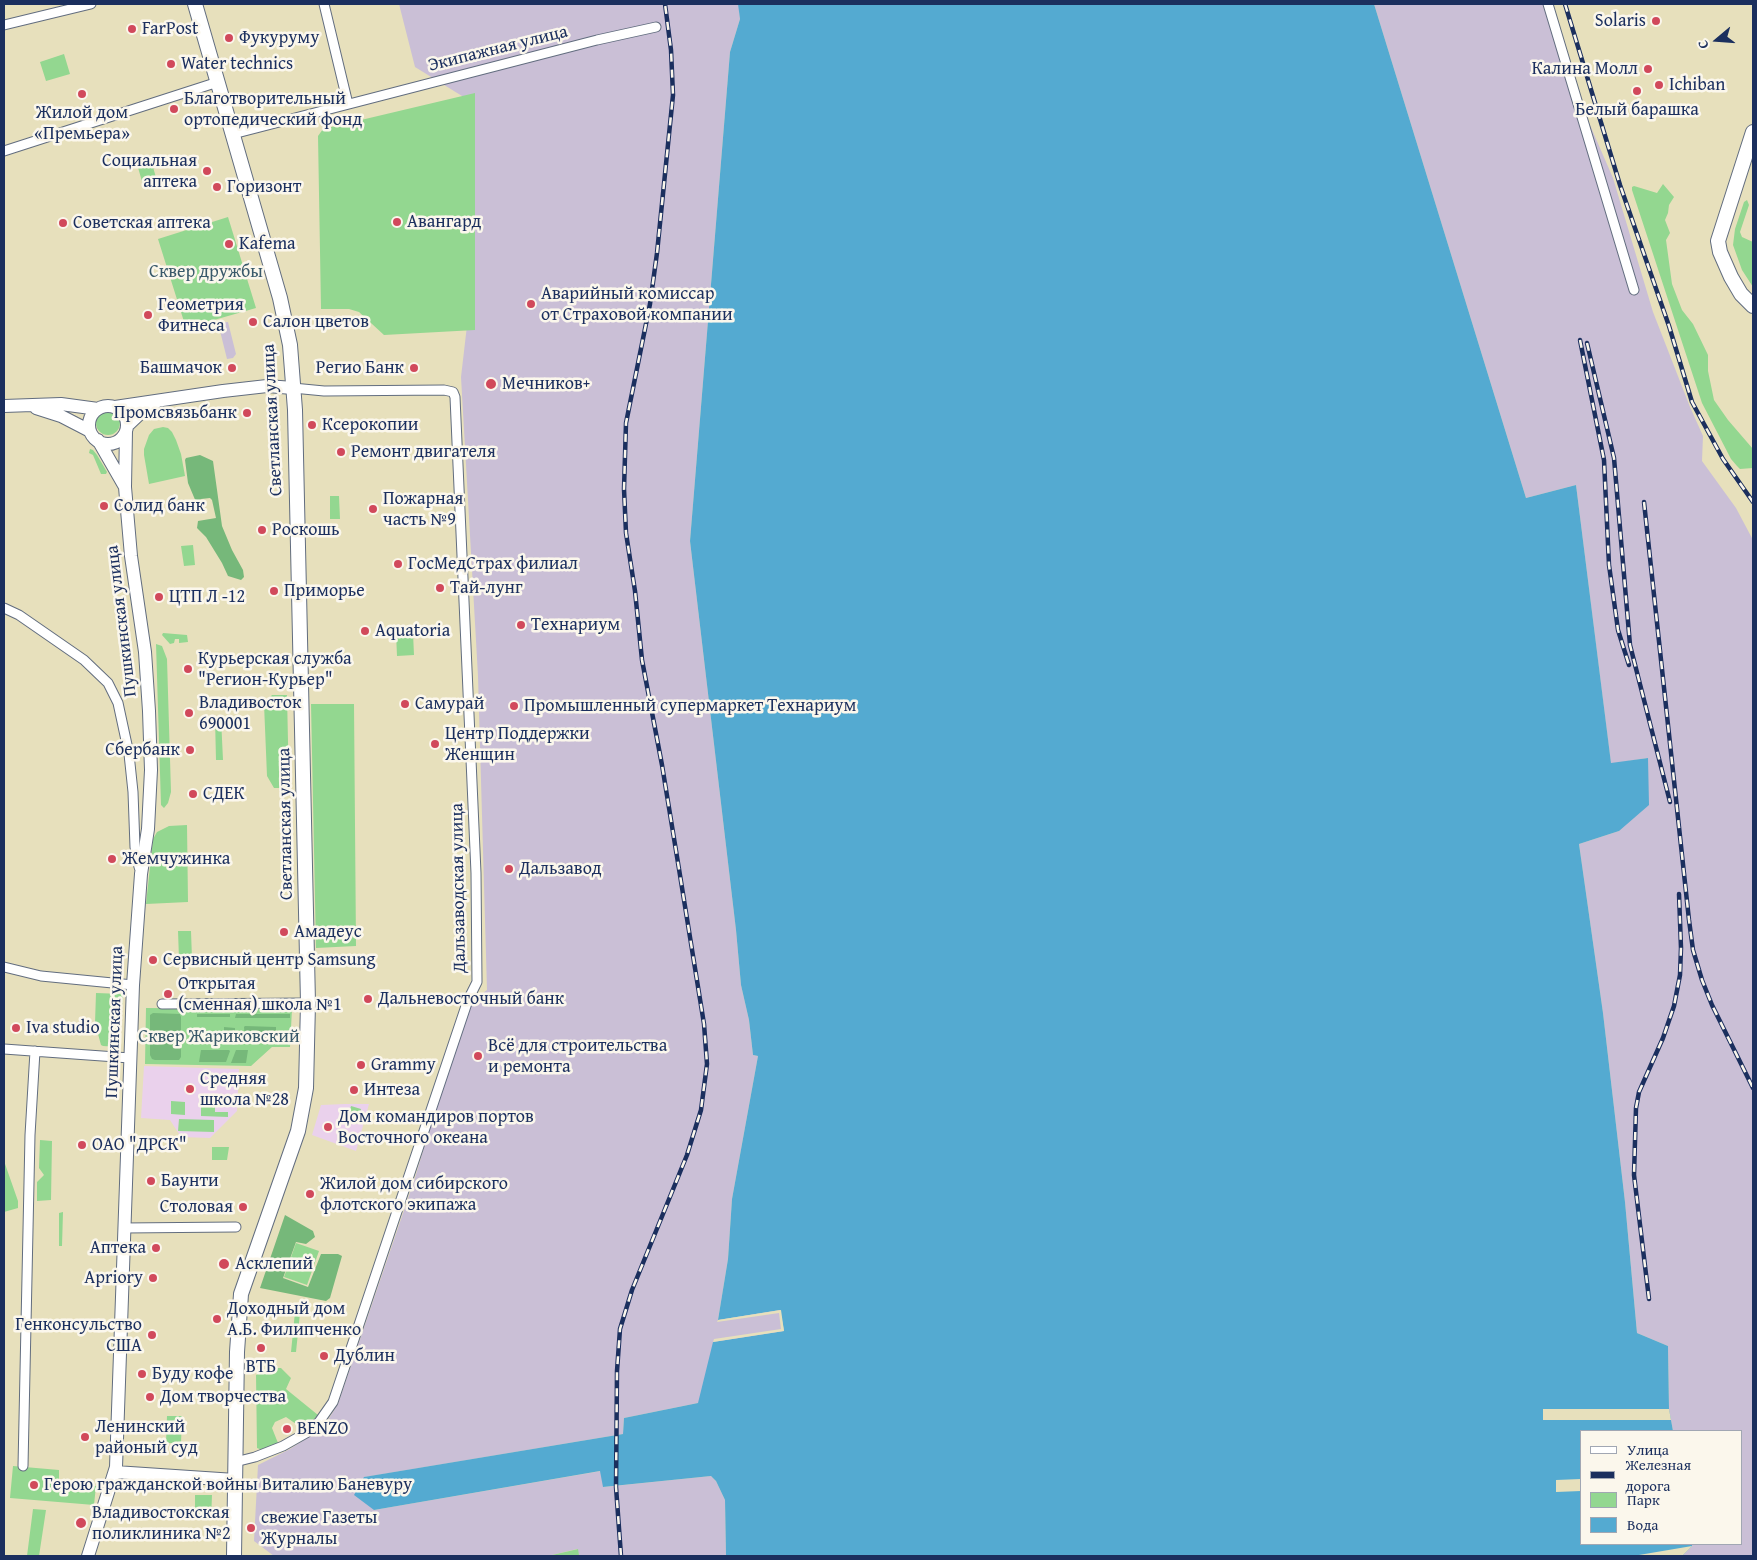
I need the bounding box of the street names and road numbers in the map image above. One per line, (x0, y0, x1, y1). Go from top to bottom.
street label: Экипажная улица (426, 21, 570, 77)
street label: Светланская улица (258, 343, 288, 497)
street label: Пушкинская улица (102, 544, 142, 698)
street label: Светланская улица (274, 748, 298, 900)
street label: Дальзаводская улица (447, 803, 471, 973)
street label: Пушкинская улица (102, 945, 128, 1099)

